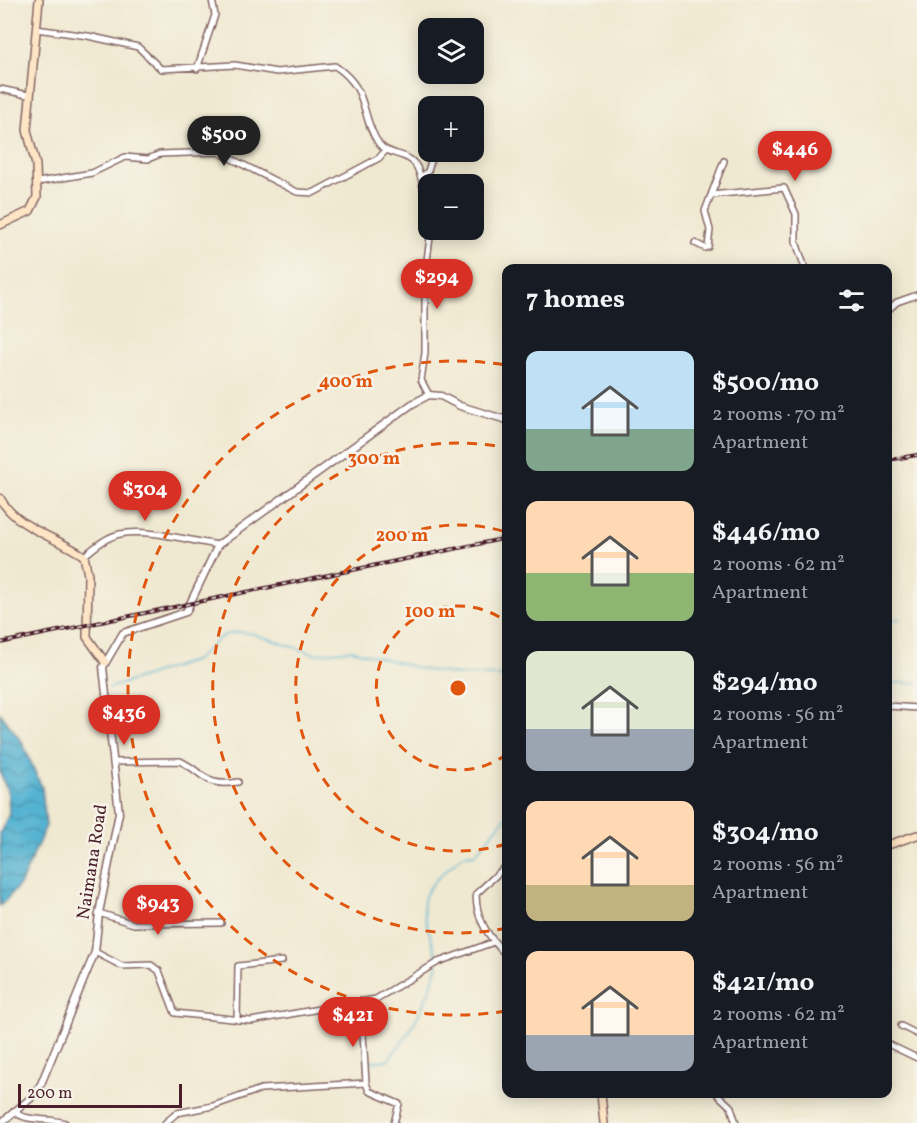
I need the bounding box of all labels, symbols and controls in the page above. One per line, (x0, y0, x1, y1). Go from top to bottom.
map controls (418, 18, 484, 240)
button: layers (418, 18, 484, 84)
button: + (418, 96, 484, 162)
pin: $500 (188, 116, 260, 167)
text: $500 (201, 121, 247, 149)
pin: $446 (759, 131, 831, 182)
text: $446 (772, 136, 818, 164)
button: − (418, 174, 484, 240)
pin: $294 (401, 259, 473, 310)
text: $294 (415, 264, 459, 292)
text: 7 homes (526, 282, 625, 318)
icon: filters (835, 284, 868, 317)
text: $500/mo (712, 365, 819, 401)
text: 400 m (319, 370, 373, 395)
icon: home (574, 375, 646, 447)
text: 2 rooms · 70 m² (712, 401, 845, 429)
text: Apartment (712, 429, 808, 457)
text: 300 m (348, 447, 400, 472)
pin: $304 (109, 471, 181, 522)
text: $304 (122, 476, 168, 504)
text: $446/mo (712, 515, 820, 551)
text: 200 m (376, 524, 428, 549)
icon: home (574, 525, 646, 597)
text: 2 rooms · 62 m² (712, 551, 845, 579)
text: Apartment (712, 579, 808, 607)
text: 100 m (405, 600, 455, 625)
text: $294/mo (712, 665, 818, 701)
icon: home (574, 675, 646, 747)
centre of rings (448, 678, 468, 698)
pin: $436 (88, 695, 160, 746)
text: $436 (102, 700, 146, 728)
text: 2 rooms · 56 m² (712, 701, 843, 729)
text: Apartment (712, 729, 808, 757)
street label: Naimana Road (72, 802, 114, 922)
text: $304/mo (712, 815, 819, 851)
icon: home (574, 825, 646, 897)
text: 2 rooms · 56 m² (712, 851, 843, 879)
text: Apartment (712, 879, 808, 907)
pin: $943 (122, 885, 194, 936)
text: $943 (136, 890, 180, 918)
text: $421/mo (712, 965, 814, 1001)
icon: home (574, 975, 646, 1047)
pin: $421 (317, 997, 389, 1048)
text: 2 rooms · 62 m² (712, 1001, 845, 1029)
text: $421 (332, 1002, 374, 1030)
text: Apartment (712, 1029, 808, 1057)
scale bar (18, 1081, 182, 1108)
text: 200 m (27, 1083, 72, 1105)

